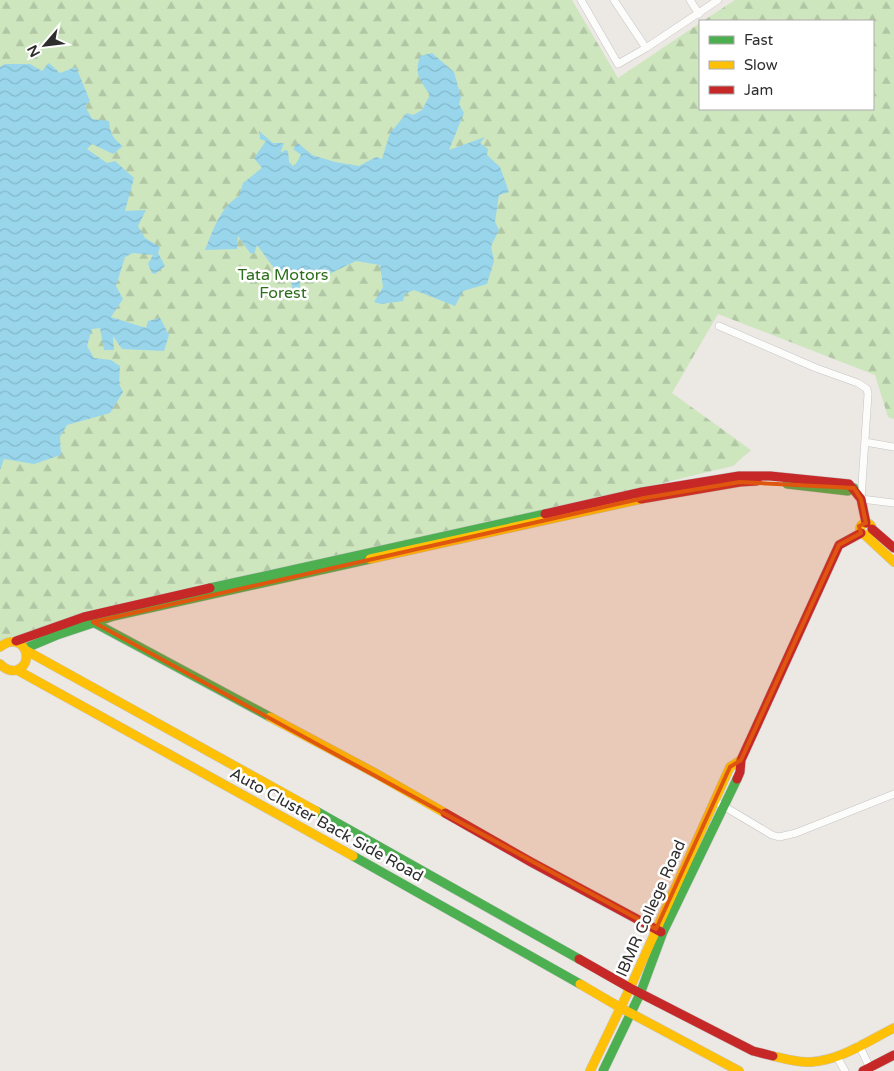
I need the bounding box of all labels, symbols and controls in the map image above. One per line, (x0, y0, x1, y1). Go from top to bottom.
north arrow (20, 20, 70, 70)
legend (699, 20, 874, 110)
text: Fast (744, 31, 774, 49)
text: N (24, 42, 44, 60)
text: Slow (744, 56, 778, 74)
text: Jam (744, 81, 773, 99)
park label: Tata Motors Forest (238, 265, 328, 303)
street label: Auto Cluster Back Side Road (226, 763, 427, 886)
street label: IBMR College Road (612, 837, 690, 980)

